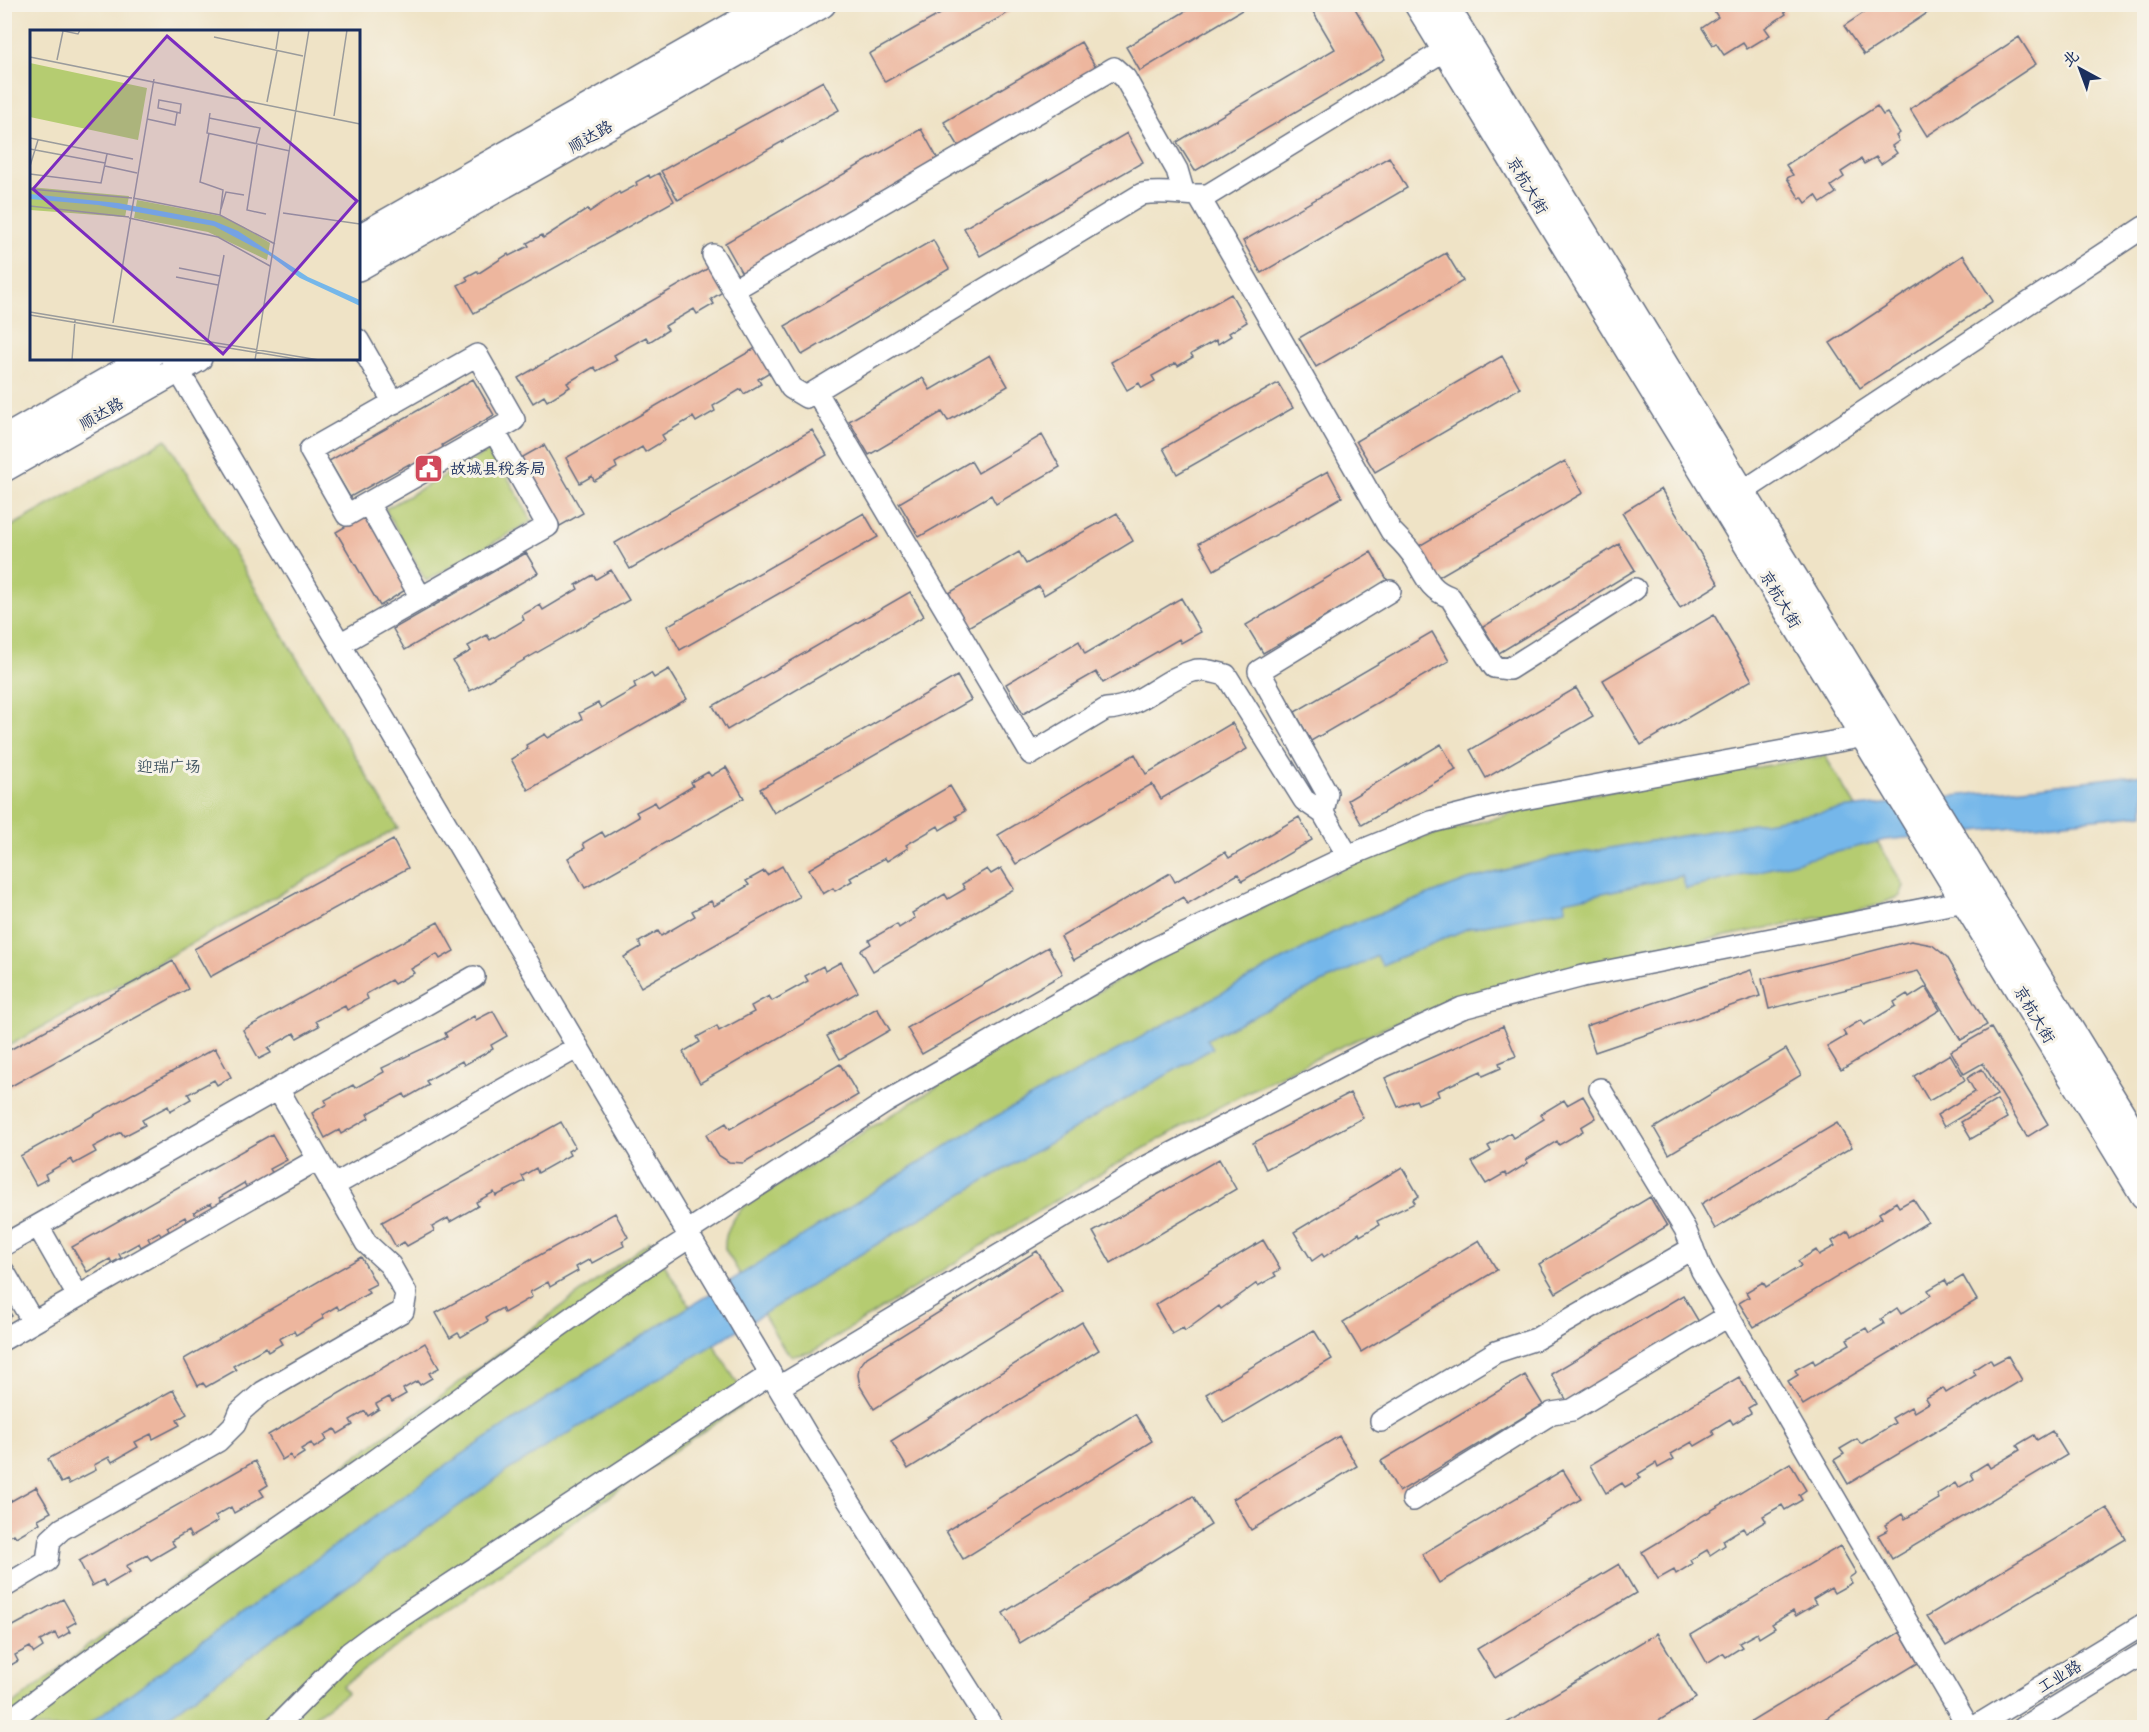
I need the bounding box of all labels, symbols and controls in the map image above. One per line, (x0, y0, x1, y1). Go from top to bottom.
inset map (30, 30, 360, 360)
north arrow (2050, 39, 2110, 99)
text: 北 (2058, 45, 2083, 70)
street label: 顺达路 (564, 115, 616, 157)
street label: 京杭大街 (1503, 152, 1553, 218)
street label: 顺达路 (75, 392, 127, 434)
public building icon: 故城县税务局 (413, 452, 445, 484)
place label: 故城县税务局 (450, 458, 546, 478)
street label: 京杭大街 (1756, 566, 1806, 632)
park label: 迎瑞广场 (137, 756, 201, 776)
street label: 京杭大街 (2010, 981, 2060, 1047)
street label: 工业路 (2033, 1655, 2085, 1697)

